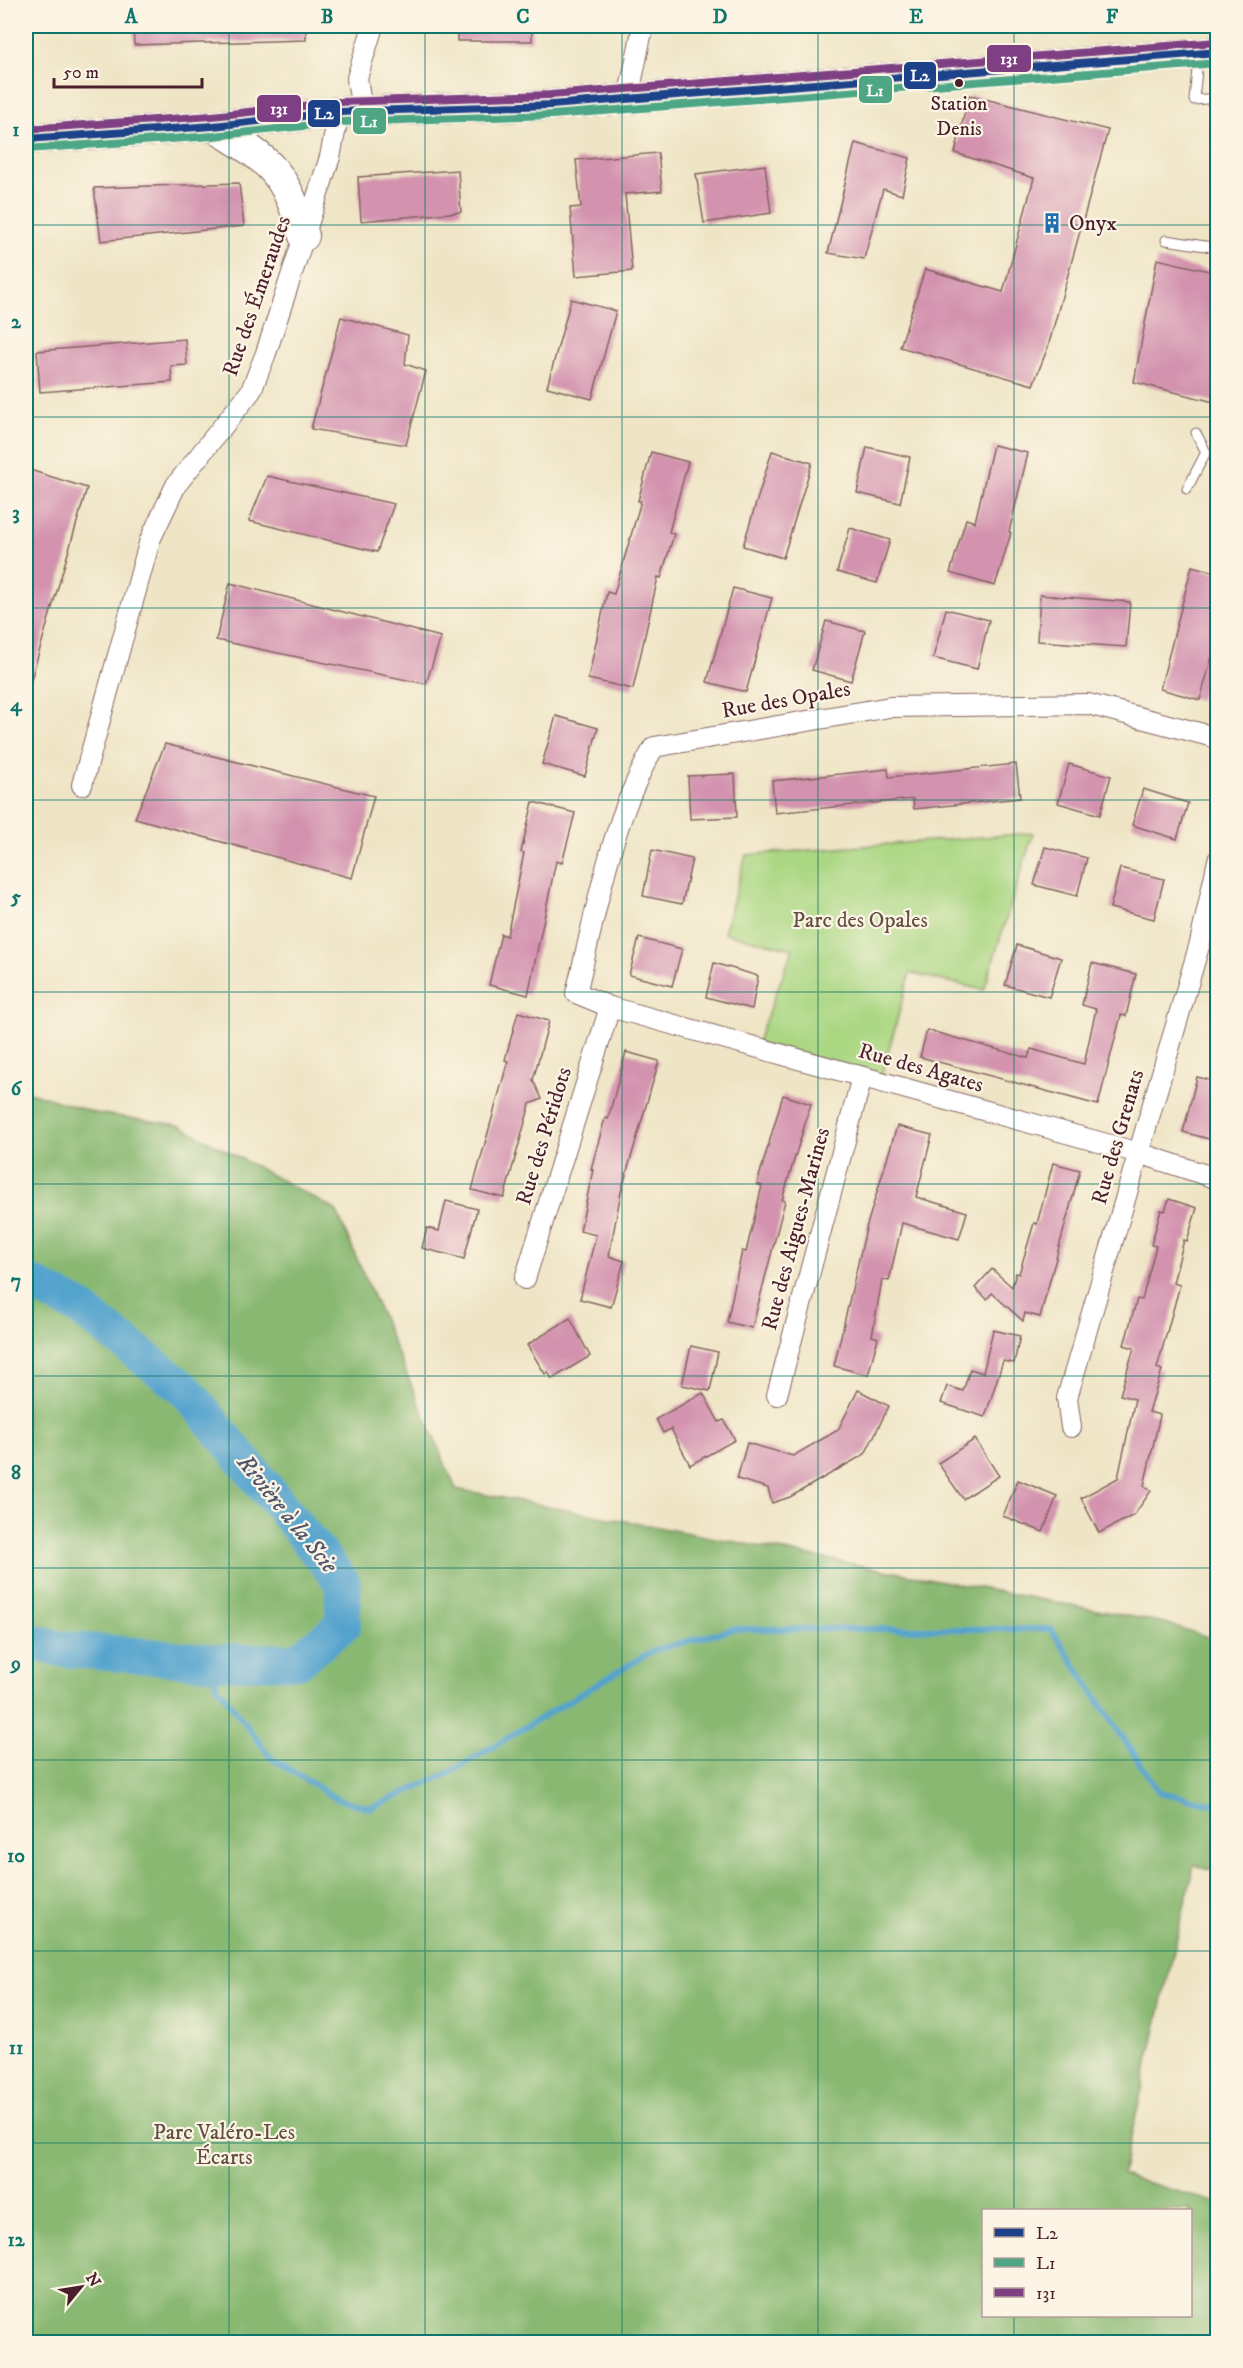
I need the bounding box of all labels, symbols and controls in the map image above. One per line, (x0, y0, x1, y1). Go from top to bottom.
text: A (124, 5, 139, 30)
text: B (321, 5, 333, 30)
text: C (516, 5, 530, 30)
text: D (713, 5, 728, 30)
text: E (909, 5, 923, 30)
text: F (1106, 5, 1119, 30)
line badge: 131 (986, 44, 1032, 73)
text: 131 (1000, 49, 1018, 69)
scale bar (54, 51, 202, 89)
line badge: L2 (903, 61, 937, 90)
text: 50 m (63, 62, 99, 84)
text: L2 (910, 66, 931, 86)
line badge: L1 (858, 75, 893, 104)
marker: Station Denis (953, 77, 965, 89)
text: L1 (866, 81, 884, 101)
place label: Station Denis (930, 92, 988, 142)
line badge: 131 (256, 94, 302, 123)
text: 131 (270, 99, 288, 119)
line badge: L2 (307, 99, 341, 128)
text: L2 (314, 104, 335, 124)
line badge: L1 (352, 107, 387, 135)
text: L1 (360, 112, 378, 132)
text: 1 (12, 118, 20, 143)
place label: Onyx (1069, 210, 1117, 237)
building icon: Onyx (1040, 211, 1064, 235)
street label: Rue des Émeraudes (217, 212, 297, 380)
text: 2 (11, 310, 22, 335)
text: 3 (12, 501, 20, 526)
street label: Rue des Opales (720, 675, 852, 725)
text: 4 (10, 693, 23, 718)
text: 5 (10, 885, 21, 910)
park label: Parc des Opales (792, 907, 928, 934)
street label: Rue des Agates (855, 1037, 987, 1099)
street label: Rue des Péridots (510, 1064, 578, 1208)
street label: Rue des Grenats (1086, 1066, 1150, 1208)
text: 6 (11, 1077, 23, 1102)
street label: Rue des Aigues-Marines (756, 1125, 836, 1333)
text: 7 (11, 1269, 21, 1294)
water label: Rivière à la Scie (229, 1448, 345, 1580)
text: 8 (11, 1461, 21, 1486)
text: 9 (9, 1652, 21, 1677)
text: 10 (7, 1844, 25, 1869)
text: 11 (9, 2036, 23, 2061)
park label: Parc Valéro-Les Écarts (153, 2119, 295, 2171)
legend (982, 2209, 1192, 2317)
text: L2 (1036, 2223, 1058, 2245)
text: 12 (7, 2228, 26, 2253)
text: L1 (1036, 2253, 1056, 2275)
north arrow (51, 2257, 111, 2317)
text: N (81, 2269, 105, 2291)
text: 131 (1036, 2283, 1056, 2305)

